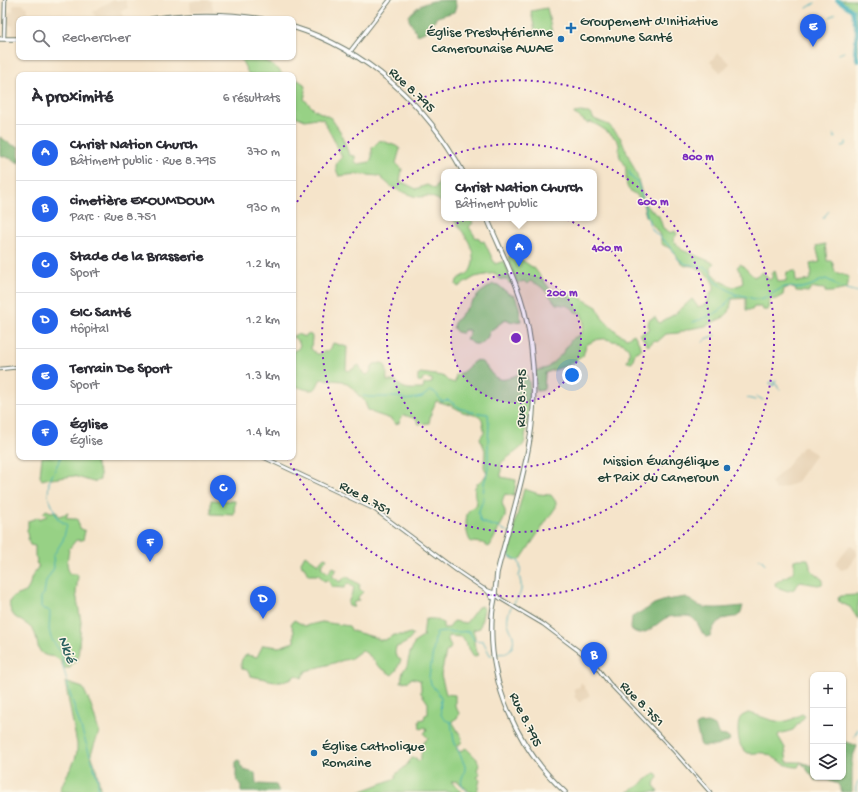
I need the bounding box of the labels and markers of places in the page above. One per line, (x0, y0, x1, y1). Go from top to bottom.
place label: Groupement d'Initiative Commune Santé (580, 14, 719, 47)
pin: E (800, 14, 826, 47)
marker: Groupement d'Initiative Commune Santé (565, 22, 577, 34)
place label: Église Presbytérienne Camerounaise AWAE (426, 25, 554, 58)
marker: Église Presbytérienne Camerounaise AWAE (556, 34, 566, 44)
pin: A (506, 234, 532, 267)
centre of rings (509, 331, 523, 345)
place label: Mission Évangélique et Paix du Cameroun (597, 454, 720, 487)
marker: Mission Évangélique et Paix du Cameroun (722, 463, 732, 473)
pin: C (210, 475, 236, 508)
pin: F (137, 529, 163, 562)
pin: D (250, 586, 276, 619)
pin: B (581, 642, 607, 675)
place label: Église Catholique Romaine (322, 739, 425, 772)
marker: Église Catholique Romaine (309, 748, 319, 758)

